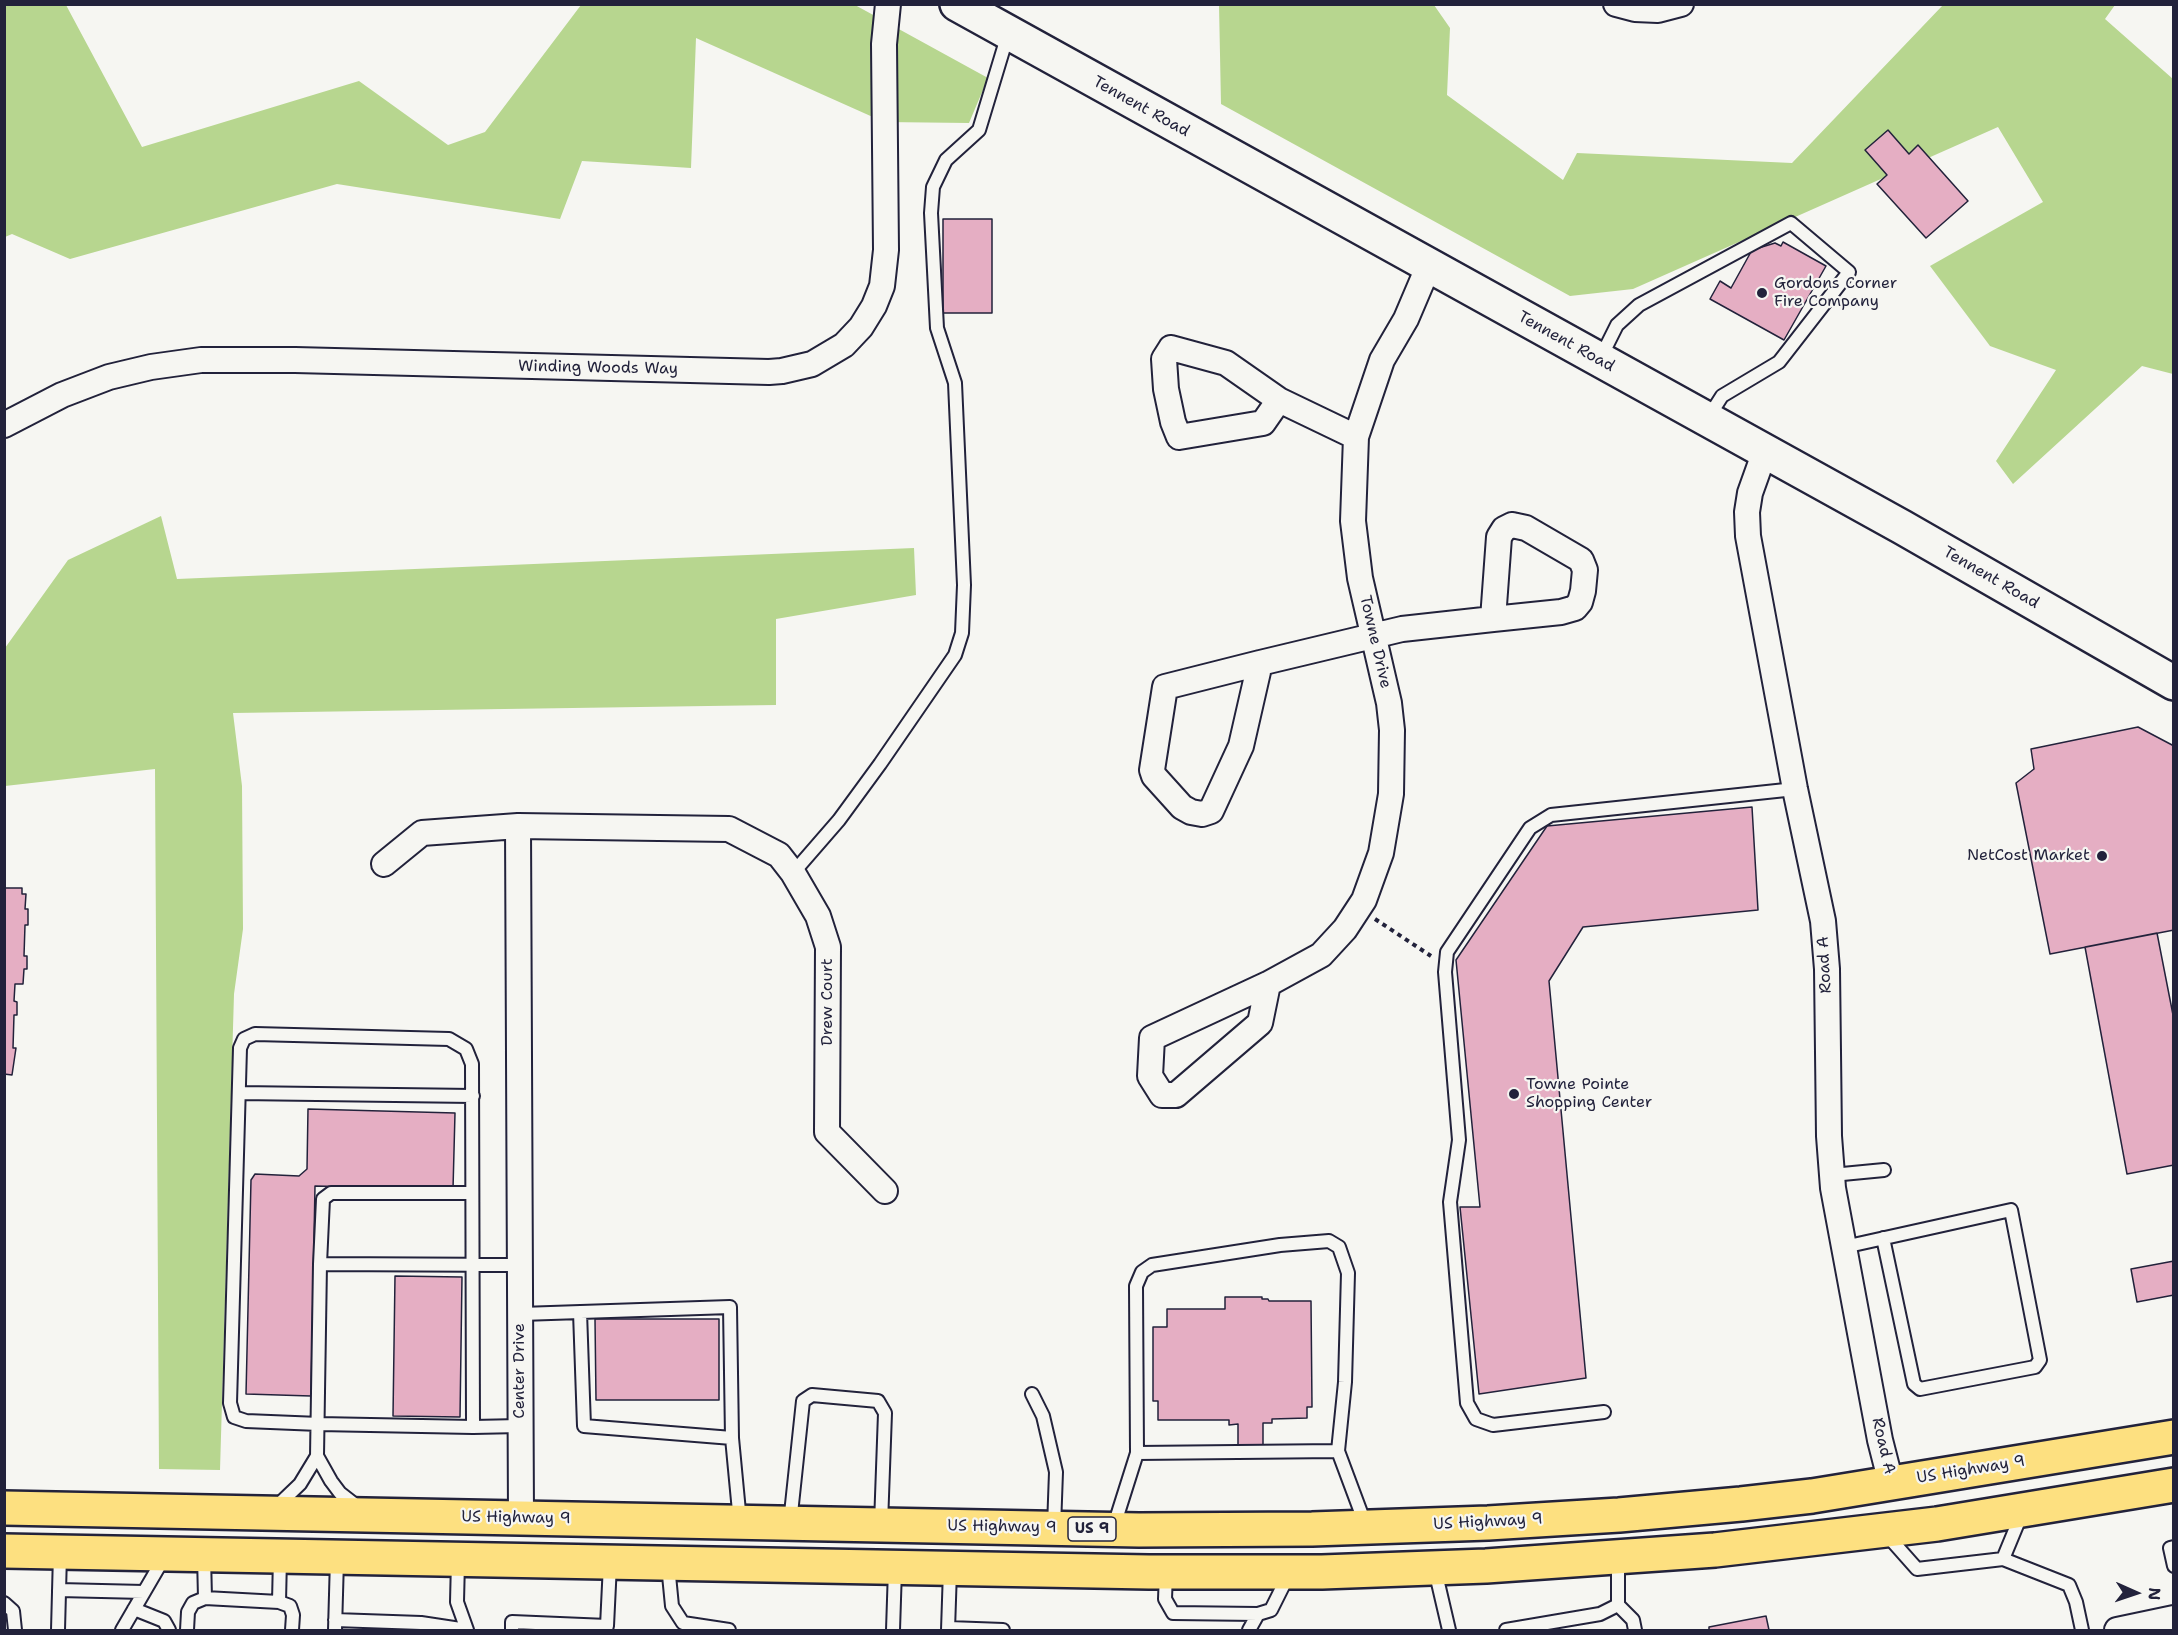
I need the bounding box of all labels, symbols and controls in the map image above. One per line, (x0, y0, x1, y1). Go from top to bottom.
street label: Tennent Road (1089, 73, 1193, 141)
place label: Gordons Corner Fire Company (1774, 274, 1897, 312)
marker: Gordons Corner Fire Company (1755, 286, 1769, 300)
street label: Tennent Road (1514, 308, 1618, 376)
street label: Winding Woods Way (518, 357, 678, 379)
street label: Tennent Road (1940, 543, 2042, 613)
street label: Towne Drive (1355, 594, 1395, 690)
place label: NetCost Market (1967, 846, 2090, 866)
marker: NetCost Market (2095, 849, 2109, 863)
street label: Road A (1814, 936, 1836, 994)
street label: Drew Court (818, 958, 838, 1046)
place label: Towne Pointe Shopping Center (1526, 1075, 1652, 1113)
marker: Towne Pointe Shopping Center (1507, 1087, 1521, 1101)
street label: Center Drive (510, 1323, 530, 1419)
street label: Road A (1867, 1416, 1899, 1476)
street label: US Highway 9 (1915, 1452, 2027, 1488)
street label: US Highway 9 (461, 1507, 571, 1529)
street label: US Highway 9 (1433, 1510, 1543, 1534)
street label: US Highway 9 (947, 1516, 1057, 1538)
road number: US 9 (1068, 1517, 1116, 1541)
north arrow (2106, 1563, 2166, 1623)
text: N (2144, 1587, 2165, 1601)

